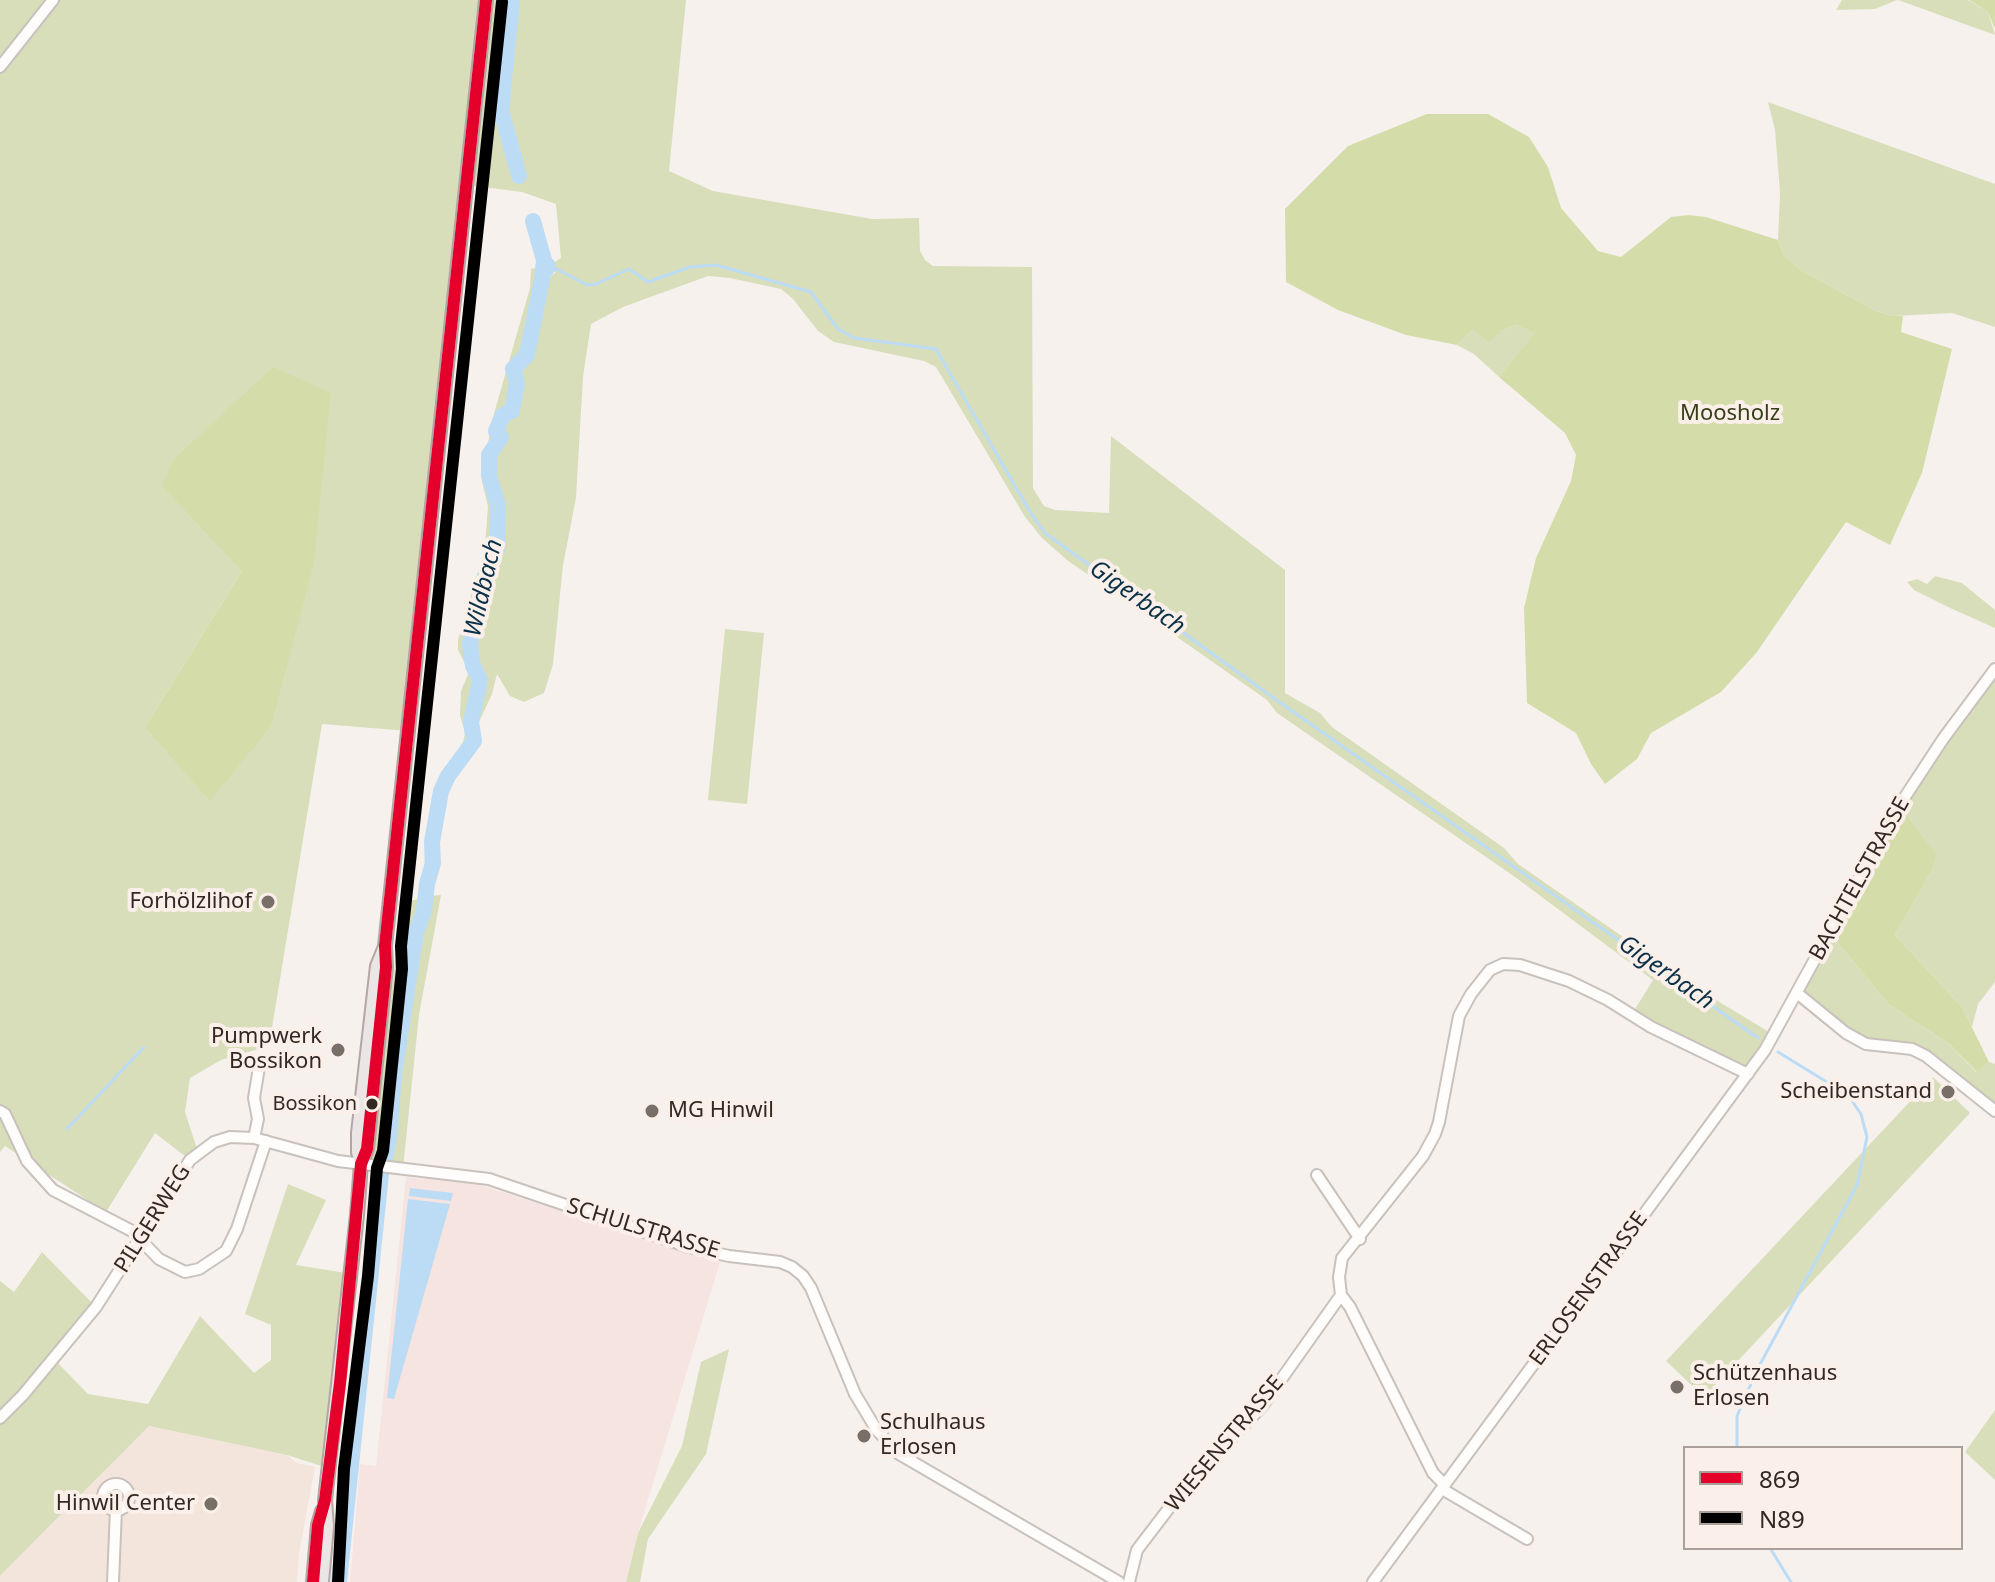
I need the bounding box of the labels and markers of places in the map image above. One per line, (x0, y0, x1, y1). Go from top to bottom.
place label: Forhölzlihof (129, 889, 252, 915)
marker: Forhölzlihof (259, 893, 277, 911)
place label: Pumpwerk Bossikon (211, 1024, 322, 1076)
marker: Pumpwerk Bossikon (329, 1041, 347, 1059)
place label: Scheibenstand (1780, 1079, 1932, 1105)
marker: Scheibenstand (1939, 1083, 1957, 1101)
place label: Bossikon (272, 1092, 357, 1116)
marker: Bossikon (364, 1096, 380, 1112)
place label: MG Hinwil (668, 1098, 774, 1124)
marker: MG Hinwil (643, 1102, 661, 1120)
place label: Schützenhaus Erlosen (1693, 1361, 1837, 1412)
marker: Schützenhaus Erlosen (1668, 1378, 1686, 1396)
place label: Schulhaus Erlosen (880, 1410, 986, 1462)
marker: Schulhaus Erlosen (855, 1427, 873, 1445)
place label: Hinwil Center (56, 1491, 195, 1517)
marker: Hinwil Center (202, 1495, 220, 1513)

